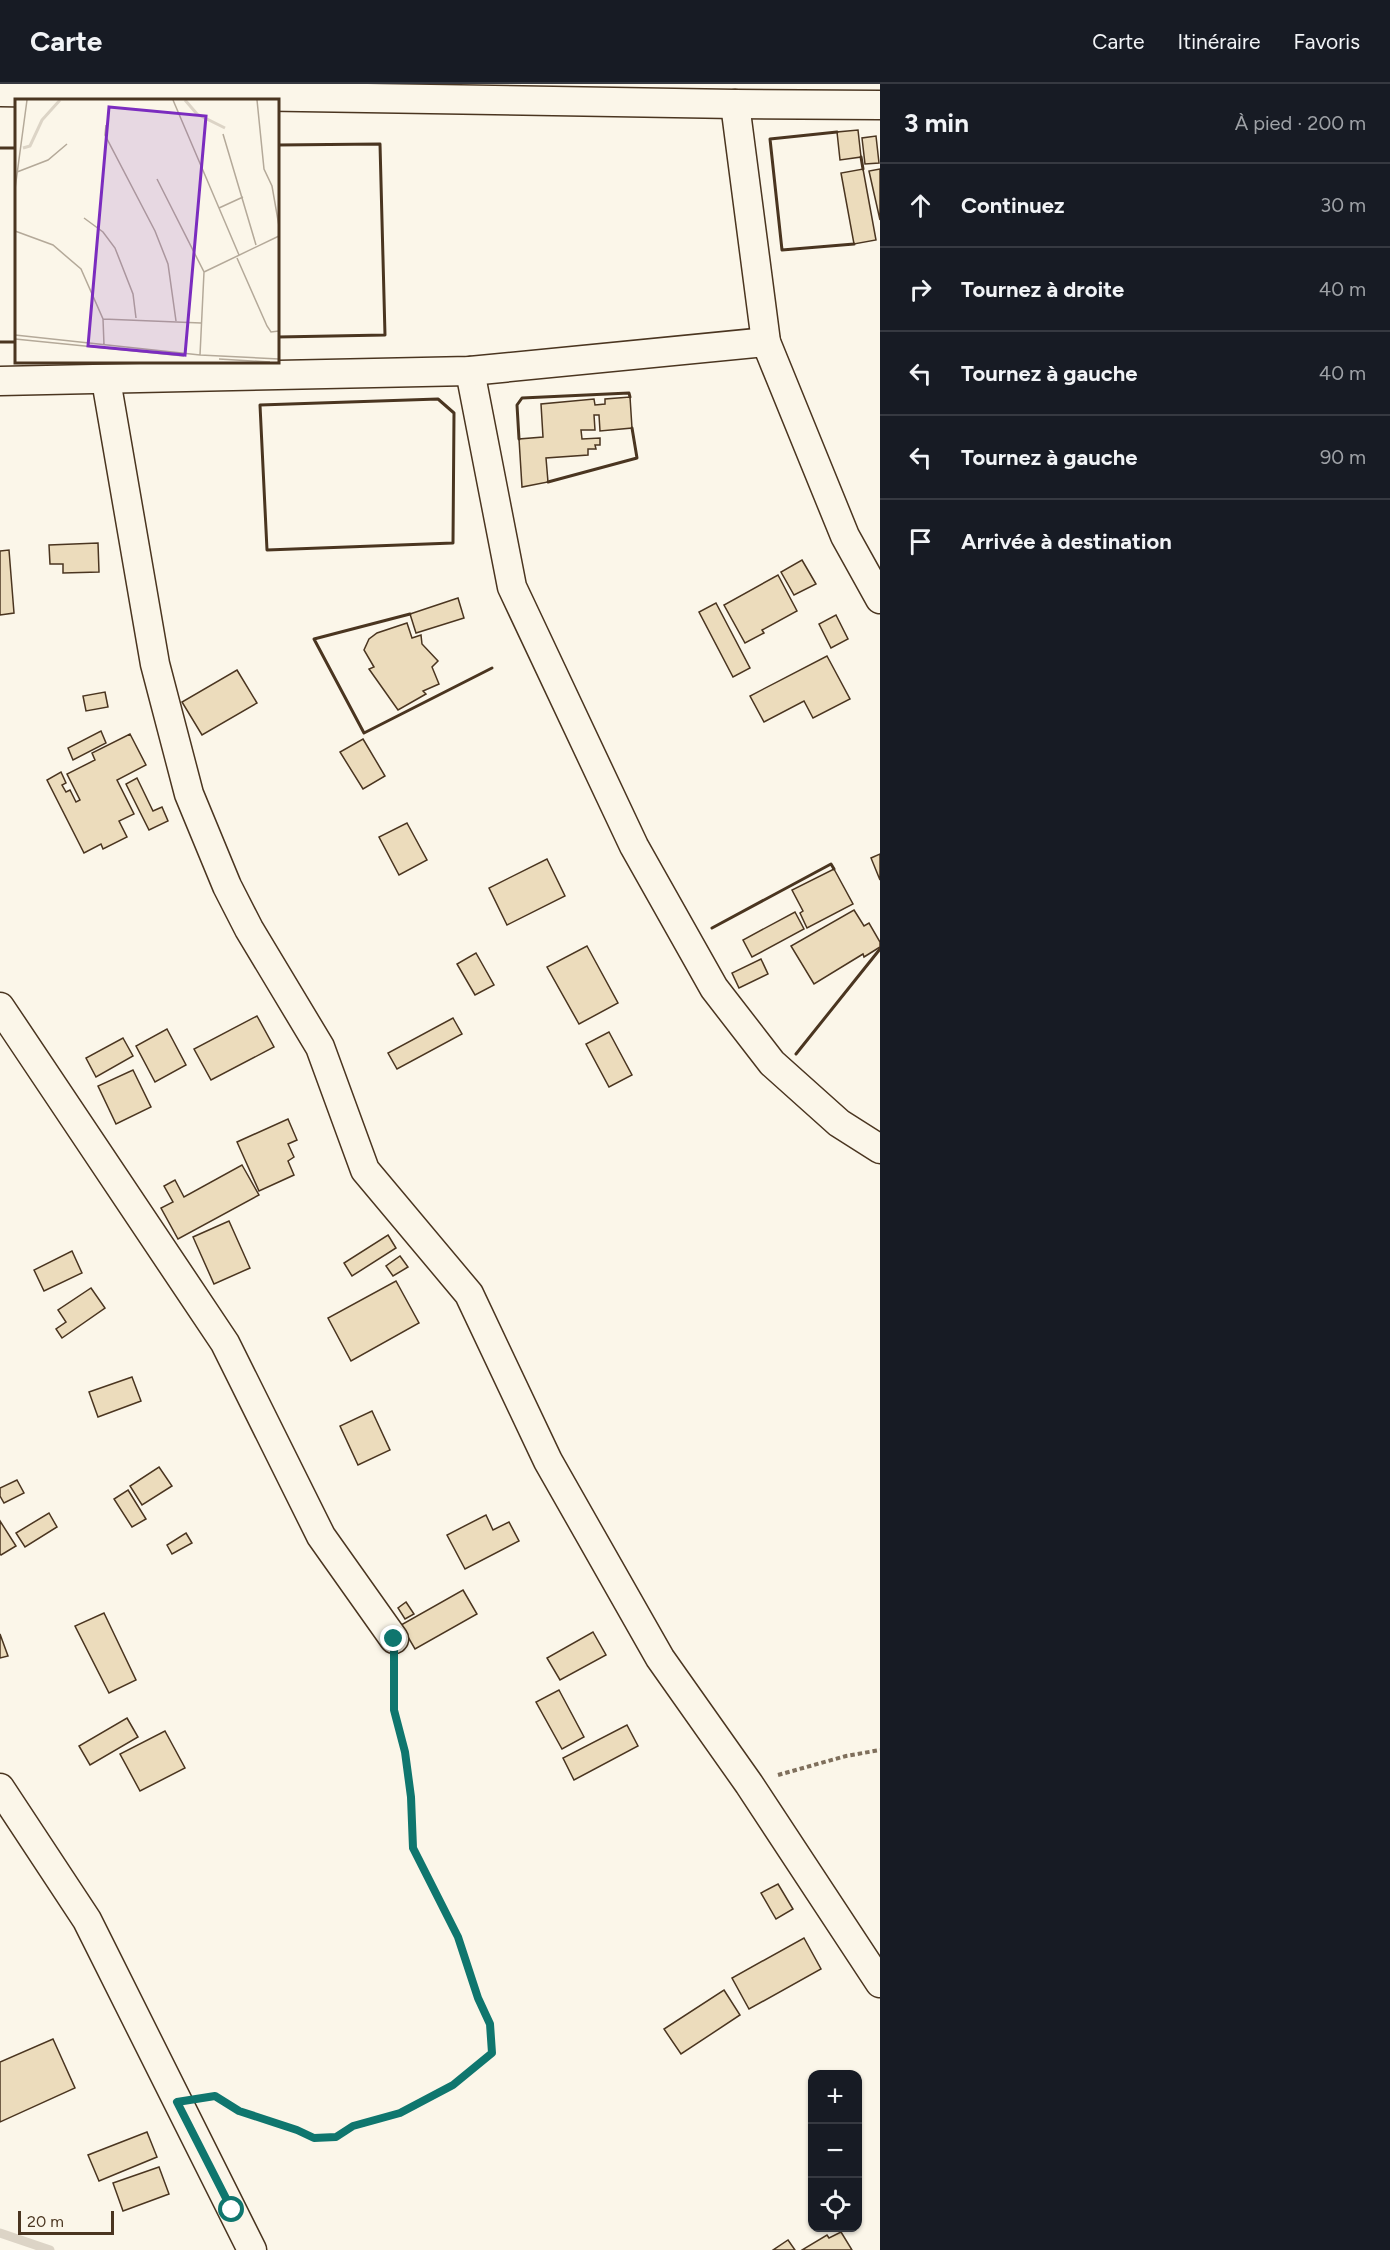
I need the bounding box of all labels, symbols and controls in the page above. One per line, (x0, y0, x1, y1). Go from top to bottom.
text: Carte (30, 24, 102, 58)
text: Carte (1092, 29, 1145, 54)
text: Itinéraire (1178, 29, 1261, 54)
text: Favoris (1294, 29, 1360, 54)
inset map (15, 99, 279, 363)
text: 3 min (904, 107, 969, 139)
text: À pied · 200 m (1235, 111, 1366, 135)
icon: ahead (904, 189, 937, 222)
text: Continuez (961, 192, 1065, 219)
text: 30 m (1320, 193, 1366, 217)
icon: right (904, 273, 937, 306)
text: Tournez à droite (961, 276, 1124, 303)
text: 40 m (1319, 277, 1366, 301)
icon: left (904, 357, 937, 390)
text: Tournez à gauche (961, 360, 1137, 387)
text: 40 m (1319, 361, 1366, 385)
icon: left (904, 441, 937, 474)
text: Tournez à gauche (961, 444, 1137, 471)
text: 90 m (1320, 445, 1366, 469)
icon: arrive (904, 525, 937, 558)
text: Arrivée à destination (961, 528, 1172, 555)
route end (380, 1625, 406, 1651)
map controls (808, 2070, 862, 2232)
button: + (808, 2070, 862, 2124)
button: − (808, 2124, 862, 2178)
button: locate (808, 2178, 862, 2232)
route start (218, 2196, 244, 2222)
scale bar (18, 2208, 114, 2236)
text: 20 m (27, 2212, 64, 2231)

